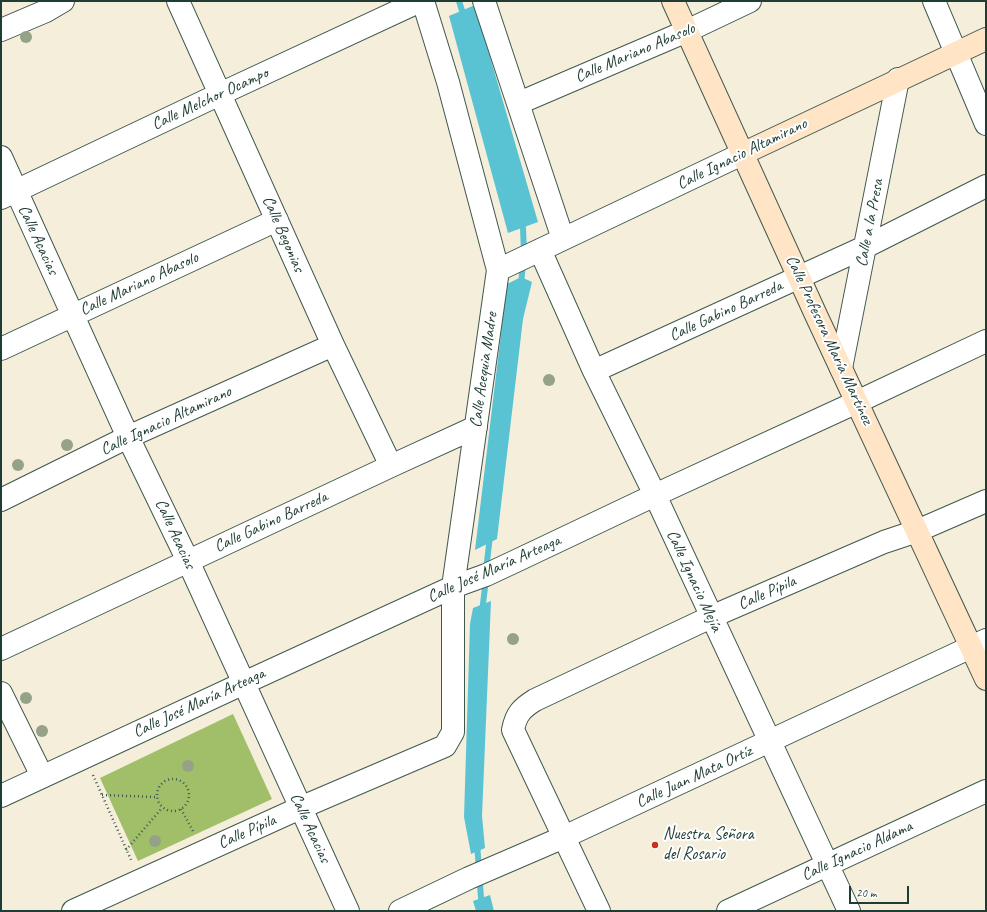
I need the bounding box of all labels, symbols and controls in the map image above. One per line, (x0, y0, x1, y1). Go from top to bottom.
street label: Calle Mariano Abasolo (572, 19, 698, 87)
street label: Calle Melchor Ocampo (148, 63, 272, 135)
street label: Calle Ignacio Altamirano (674, 114, 810, 194)
street label: Calle a la Presa (852, 177, 888, 269)
street label: Calle Begonias (257, 193, 309, 275)
street label: Calle Acacias (13, 202, 63, 278)
street label: Calle Mariano Abasolo (77, 248, 201, 320)
street label: Calle Profesora María Martínez (781, 252, 877, 428)
street label: Calle Gabino Barreda (666, 276, 786, 346)
street label: Calle Acequia Madre (466, 311, 502, 429)
street label: Calle Ignacio Altamirano (97, 382, 235, 460)
street label: Calle Gabino Barreda (211, 487, 331, 557)
street label: Calle Acacias (150, 496, 200, 572)
street label: Calle Ignacio Mejía (661, 527, 727, 635)
street label: Calle José María Arteaga (424, 531, 564, 607)
street label: Calle Pípila (735, 571, 799, 615)
street label: Calle José María Arteaga (130, 663, 268, 743)
street label: Calle Juan Mata Ortíz (633, 741, 755, 813)
street label: Calle Acacias (285, 790, 335, 866)
street label: Calle Pípila (215, 810, 279, 854)
street label: Calle Ignacio Aldama (798, 816, 916, 886)
place label: Nuestra Señora del Rosario (663, 825, 754, 865)
marker: Nuestra Señora del Rosario (650, 840, 660, 850)
scale bar (851, 878, 911, 904)
text: 20 m (856, 885, 876, 901)

